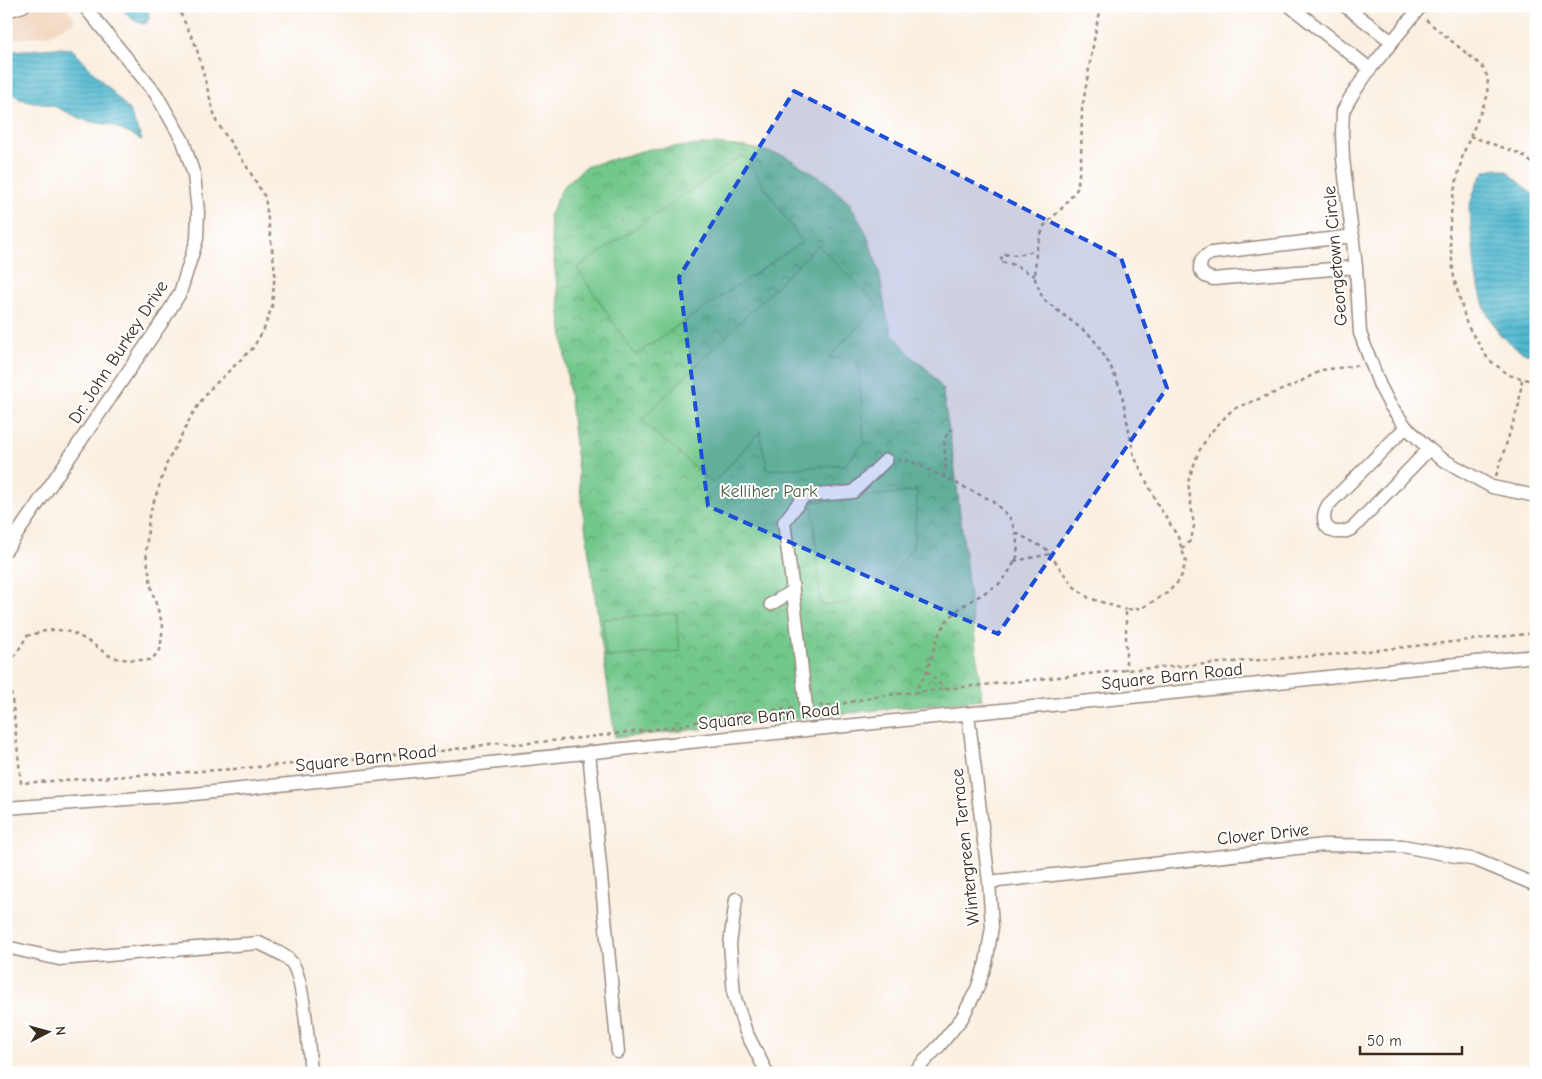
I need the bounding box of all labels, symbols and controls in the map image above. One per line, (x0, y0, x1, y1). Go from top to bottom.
street label: Georgetown Circle (1319, 185, 1352, 327)
street label: Dr. John Burkey Drive (64, 277, 173, 428)
park label: Kelliher Park (720, 481, 818, 502)
street label: Square Barn Road (1100, 659, 1244, 694)
street label: Square Barn Road (697, 699, 841, 734)
street label: Square Barn Road (294, 741, 438, 776)
street label: Wintergreen Terrace (947, 767, 984, 927)
street label: Clover Drive (1216, 819, 1310, 850)
north arrow (22, 1006, 72, 1056)
scale bar (1360, 1024, 1462, 1056)
text: N (52, 1025, 69, 1036)
text: 50 m (1367, 1032, 1402, 1050)

